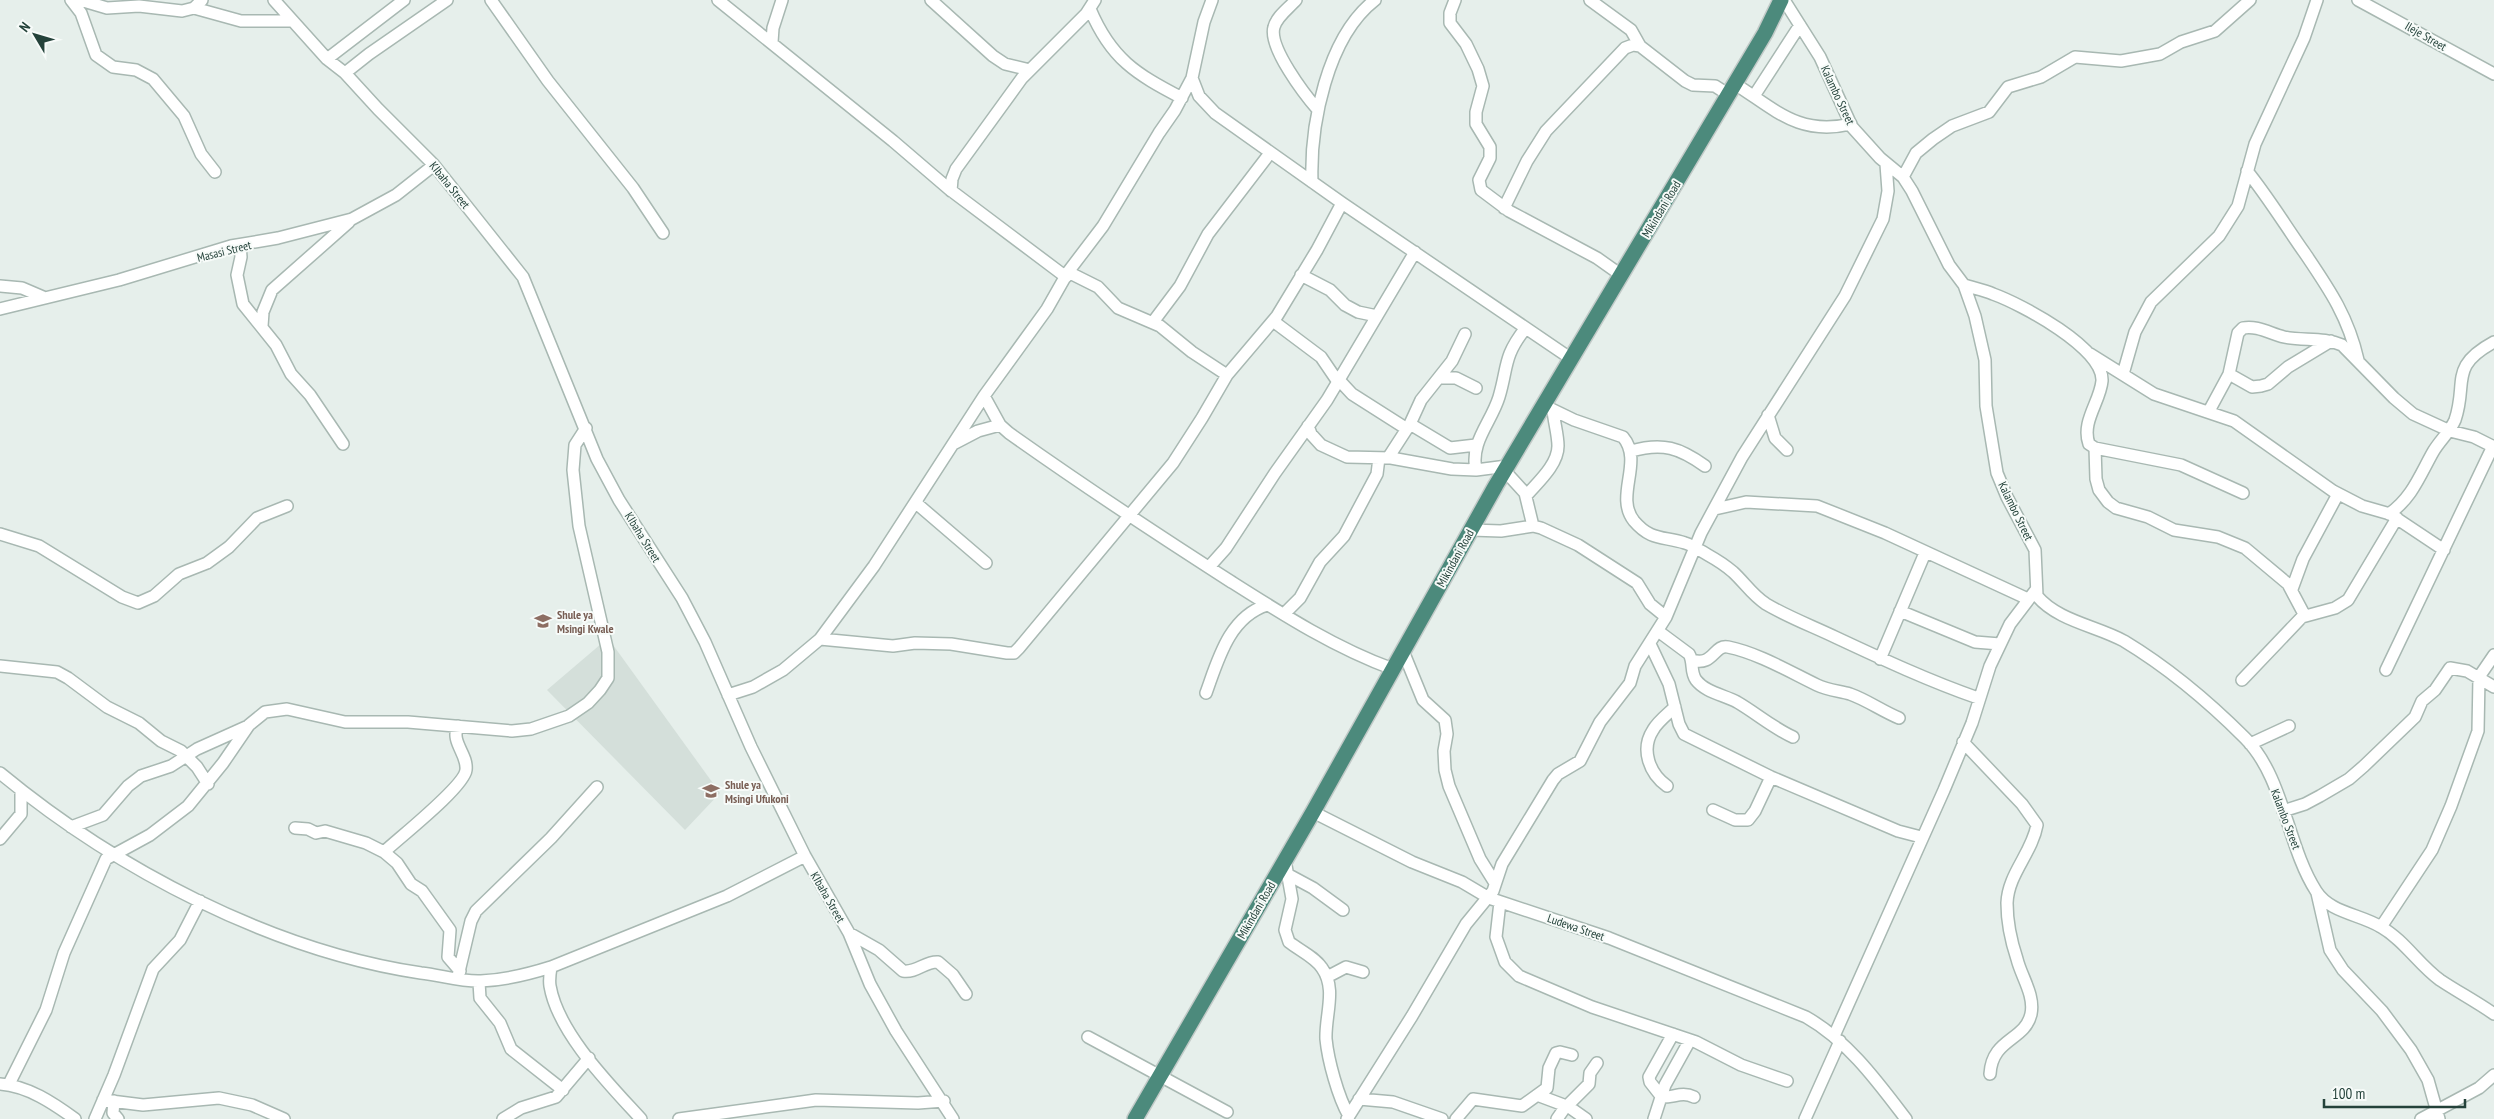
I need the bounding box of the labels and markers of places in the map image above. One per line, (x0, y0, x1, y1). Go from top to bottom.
place label: Shule ya Msingi Kwale (557, 607, 614, 636)
school or university icon: Shule ya Msingi Kwale (533, 611, 553, 631)
place label: Shule ya Msingi Ufukoni (725, 777, 789, 806)
school or university icon: Shule ya Msingi Ufukoni (701, 781, 721, 801)

